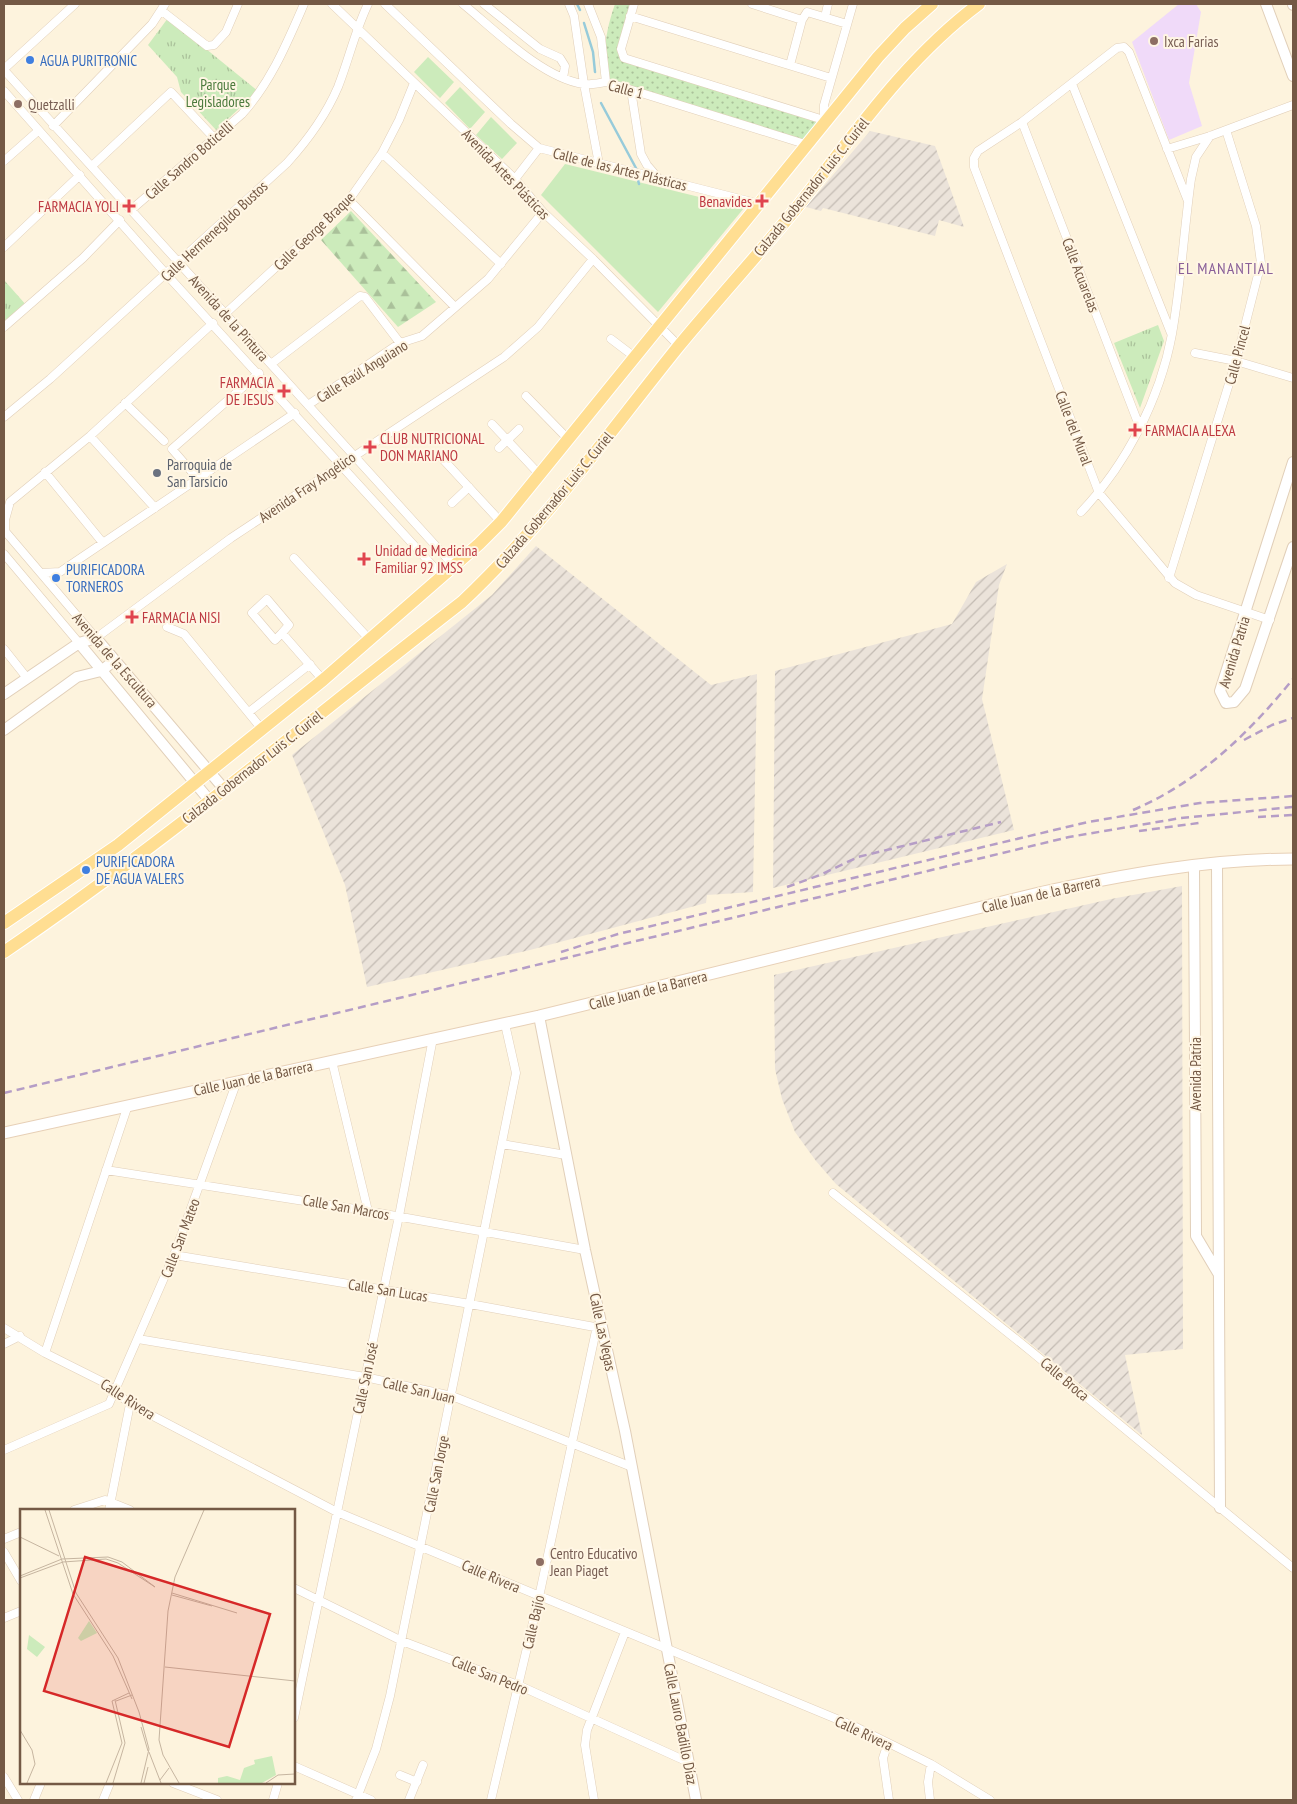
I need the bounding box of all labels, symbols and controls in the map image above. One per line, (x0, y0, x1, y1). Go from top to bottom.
place label: Ixca Farias (1164, 32, 1219, 51)
marker: Ixca Farias (1148, 35, 1160, 47)
place label: AGUA PURITRONIC (40, 51, 137, 70)
marker: AGUA PURITRONIC (24, 54, 36, 66)
park label: Parque Legisladores (186, 75, 250, 111)
street label: Calle 1 (606, 75, 646, 103)
place label: Quetzalli (28, 95, 75, 114)
marker: Quetzalli (12, 98, 24, 110)
street label: Calzada Gobernador Luis C. Curiel (749, 113, 873, 260)
street label: Calle Sandro Boticelli (141, 116, 237, 204)
street label: Avenida Artes Plásticas (458, 125, 554, 223)
street label: Calle de las Artes Plásticas (551, 143, 689, 195)
street label: Calle Hermenegildo Bustos (156, 176, 272, 286)
street label: Calle George Braque (270, 188, 358, 274)
place label: Benavides (699, 192, 752, 211)
marker: Benavides (756, 195, 768, 207)
place label: FARMACIA YOLI (38, 197, 119, 216)
marker: FARMACIA YOLI (123, 200, 135, 212)
street label: Calle Acuarelas (1058, 235, 1104, 315)
district label: EL MANANTIAL (1178, 258, 1274, 278)
street label: Avenida de la Pintura (185, 271, 273, 365)
street label: Calle Pincel (1220, 323, 1254, 387)
street label: Calle Raúl Anguiano (313, 335, 411, 407)
place label: FARMACIA DE JESUS (220, 373, 275, 409)
marker: FARMACIA DE JESUS (278, 385, 290, 397)
street label: Calle del Mural (1051, 388, 1097, 468)
place label: FARMACIA ALEXA (1145, 421, 1236, 440)
marker: FARMACIA ALEXA (1129, 424, 1141, 436)
street label: Calzada Gobernador Luis C. Curiel (491, 427, 617, 572)
place label: CLUB NUTRICIONAL DON MARIANO (380, 429, 485, 465)
marker: CLUB NUTRICIONAL DON MARIANO (364, 441, 376, 453)
street label: Avenida Fray Angélico (255, 447, 359, 527)
place label: Parroquia de San Tarsicio (167, 455, 232, 491)
marker: Parroquia de San Tarsicio (151, 467, 163, 479)
place label: Unidad de Medicina Familiar 92 IMSS (375, 541, 477, 577)
marker: Unidad de Medicina Familiar 92 IMSS (357, 552, 371, 566)
place label: PURIFICADORA TORNEROS (66, 560, 146, 596)
marker: PURIFICADORA TORNEROS (50, 572, 62, 584)
street label: Avenida de la Escultura (68, 608, 162, 712)
place label: FARMACIA NISI (142, 608, 220, 627)
marker: FARMACIA NISI (126, 611, 138, 623)
street label: Avenida Patria (1214, 614, 1254, 690)
street label: Calzada Gobernador Luis C. Curiel (178, 706, 326, 828)
place label: PURIFICADORA DE AGUA VALERS (96, 852, 184, 888)
marker: PURIFICADORA DE AGUA VALERS (80, 864, 92, 876)
street label: Calle Juan de la Barrera (980, 871, 1102, 917)
street label: Calle Juan de la Barrera (587, 966, 709, 1014)
street label: Avenida Patria (1186, 1037, 1205, 1111)
street label: Calle Juan de la Barrera (192, 1056, 314, 1100)
street label: Calle San Marcos (301, 1190, 391, 1224)
street label: Calle San Mateo (156, 1196, 204, 1280)
street label: Calle San Lucas (347, 1274, 429, 1306)
street label: Calle Las Vegas (586, 1291, 620, 1373)
street label: Calle San José (348, 1341, 382, 1415)
street label: Calle Broca (1037, 1353, 1093, 1405)
street label: Calle San Juan (381, 1372, 457, 1408)
street label: Calle Rivera (97, 1374, 159, 1424)
street label: Calle San Jorge (419, 1434, 453, 1514)
inset map (20, 1509, 295, 1784)
place label: Centro Educativo Jean Piaget (549, 1544, 638, 1580)
street label: Calle Rivera (459, 1555, 523, 1597)
marker: Centro Educativo Jean Piaget (534, 1556, 546, 1568)
street label: Calle Bajío (518, 1593, 548, 1651)
street label: Calle San Pedro (449, 1651, 531, 1699)
street label: Calle Lauro Badillo Díaz (660, 1662, 702, 1786)
street label: Calle Rivera (832, 1711, 896, 1755)

